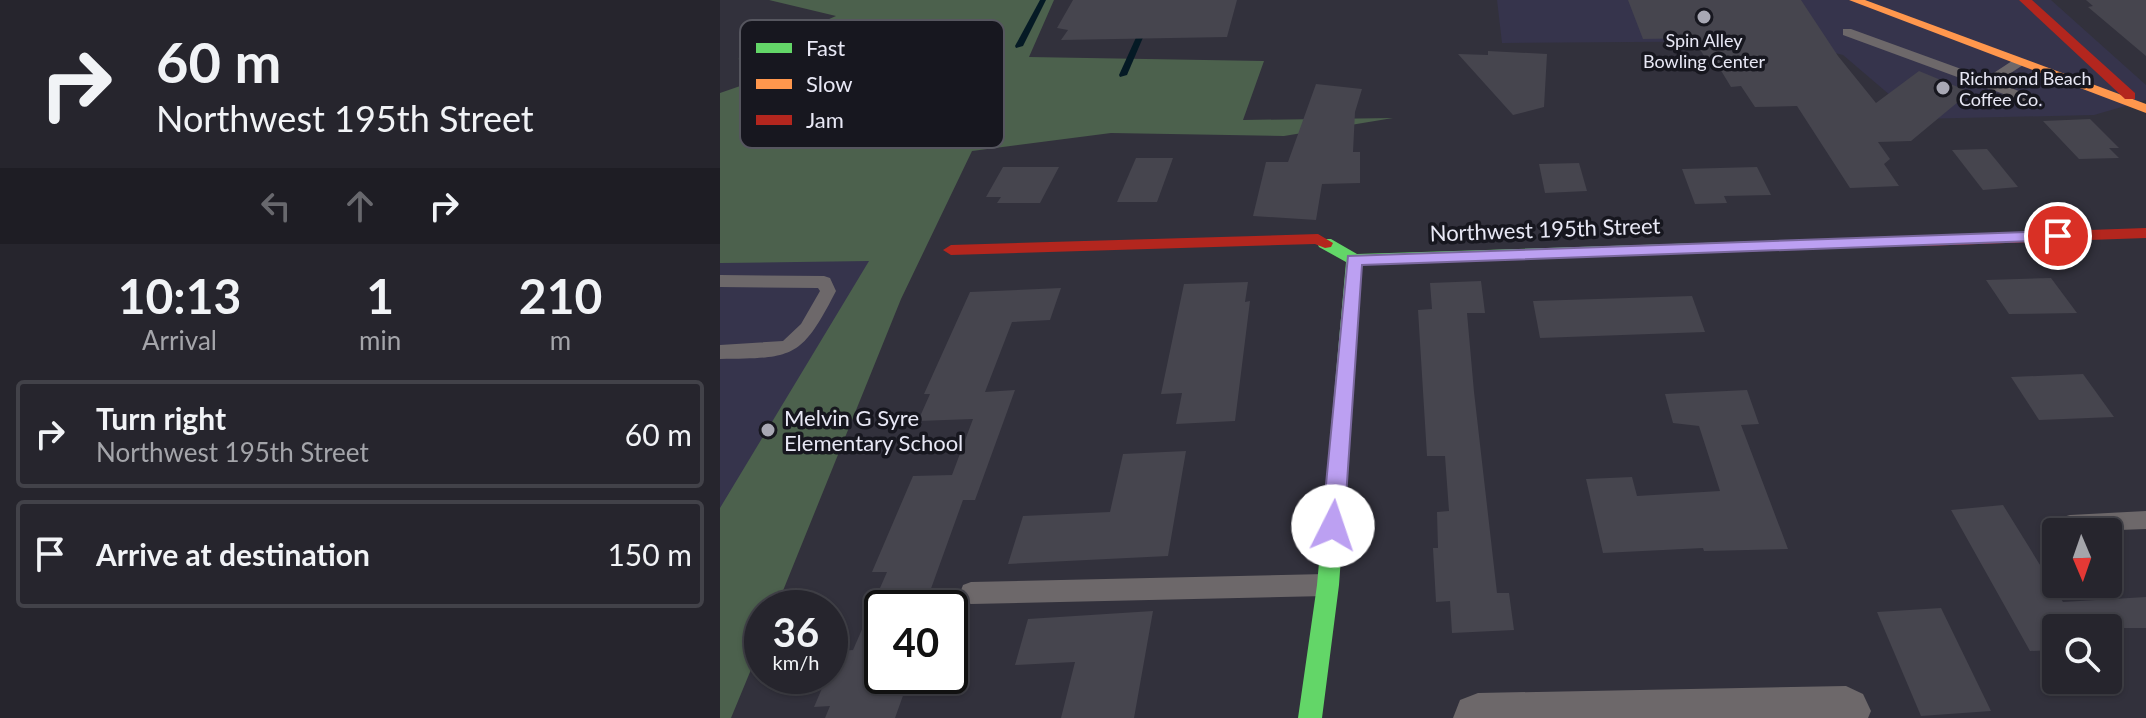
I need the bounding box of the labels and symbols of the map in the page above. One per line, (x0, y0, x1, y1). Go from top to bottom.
marker: Spin Alley Bowling Center (1695, 8, 1713, 26)
legend (740, 20, 1004, 148)
place label: Spin Alley Bowling Center (1643, 29, 1765, 72)
text: Fast (806, 34, 845, 61)
place label: Richmond Beach Coffee Co. (1959, 67, 2091, 110)
text: Slow (806, 70, 853, 97)
marker: Richmond Beach Coffee Co. (1934, 79, 1952, 97)
text: Jam (806, 106, 844, 133)
pin (2024, 202, 2092, 270)
street label: Northwest 195th Street (1429, 211, 1661, 247)
place label: Melvin G Syre Elementary School (784, 404, 963, 456)
marker: Melvin G Syre Elementary School (759, 421, 777, 439)
position arrow (1291, 484, 1375, 568)
north arrow (2042, 518, 2122, 598)
speed limit sign: 40 (864, 590, 968, 694)

